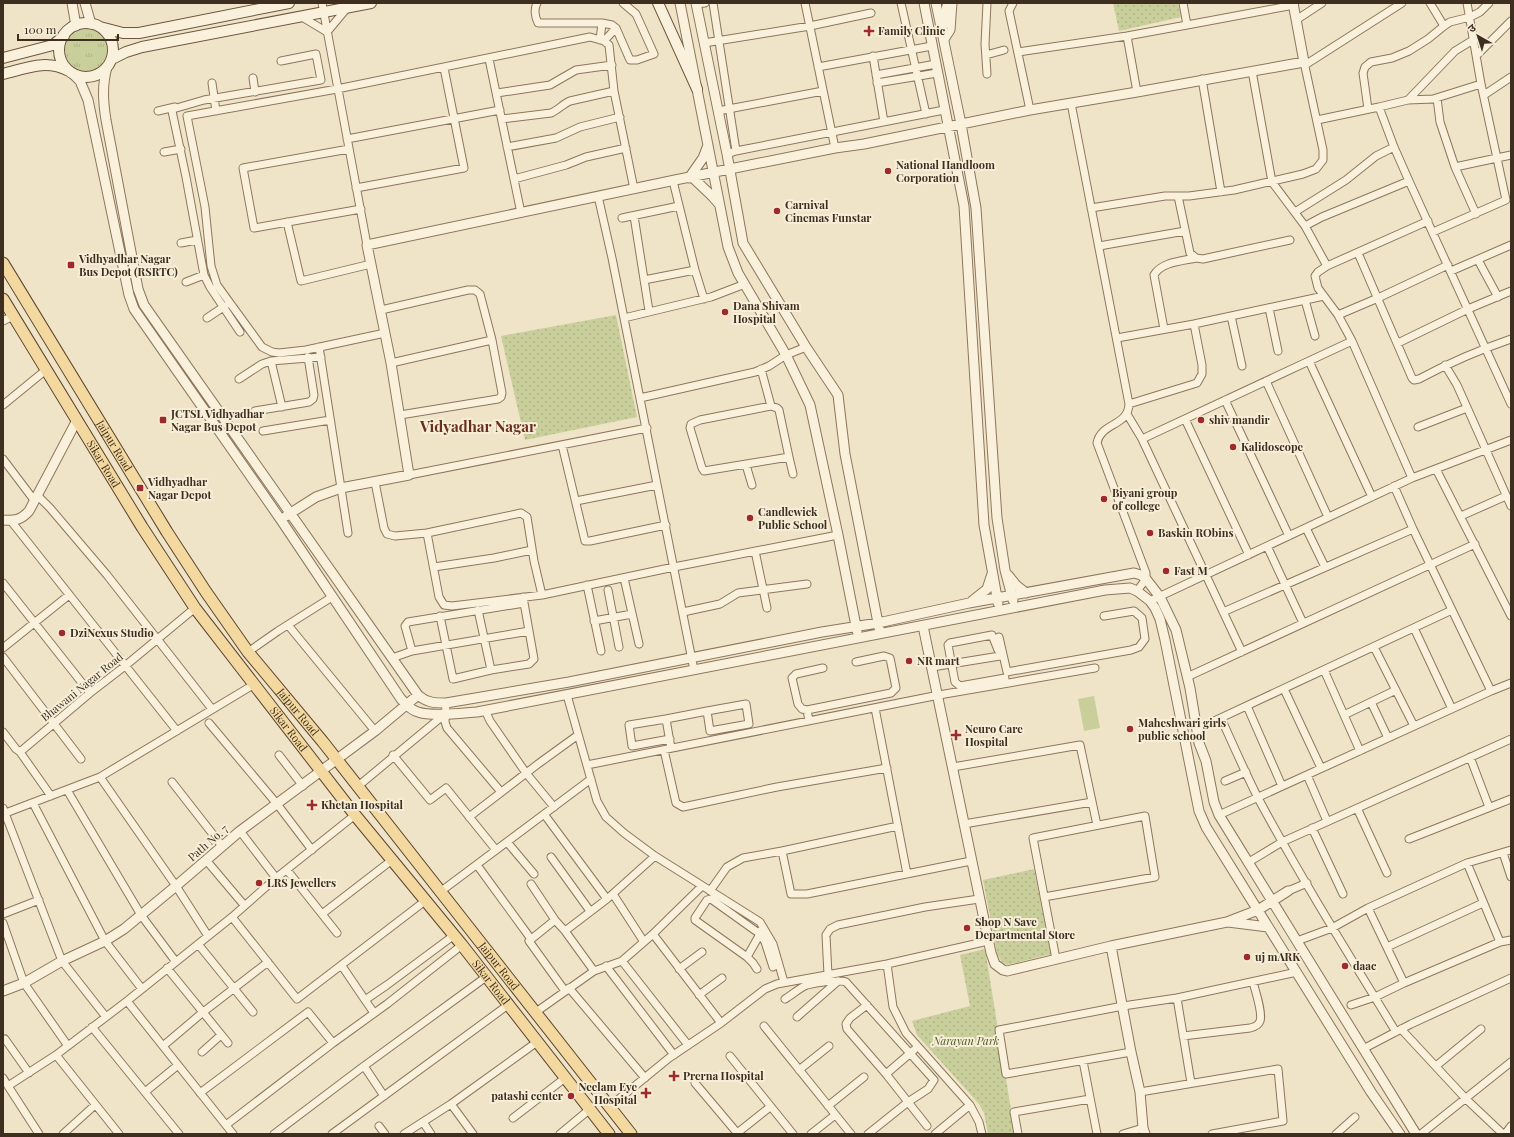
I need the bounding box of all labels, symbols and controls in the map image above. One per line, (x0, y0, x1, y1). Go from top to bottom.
scale bar (18, 16, 118, 42)
north arrow (1458, 16, 1498, 56)
text: उ (1464, 20, 1479, 36)
text: 100 m (24, 21, 57, 37)
place label: Family Clinic (878, 23, 946, 38)
marker: Family Clinic (863, 25, 875, 37)
place label: National Handloom Corporation (896, 157, 995, 185)
marker: National Handloom Corporation (883, 166, 893, 176)
place label: Carnival Cinemas Funstar (785, 197, 872, 225)
marker: Carnival Cinemas Funstar (772, 206, 782, 216)
place label: Vidhyadhar Nagar Bus Depot (RSRTC) (78, 251, 178, 279)
marker: Vidhyadhar Nagar Bus Depot (RSRTC) (66, 260, 76, 270)
place label: Dana Shivam Hospital (733, 298, 800, 326)
marker: Dana Shivam Hospital (720, 307, 730, 317)
place label: JCTSL Vidhyadhar Nagar Bus Depot (170, 406, 265, 434)
place label: shiv mandir (1209, 412, 1270, 427)
marker: JCTSL Vidhyadhar Nagar Bus Depot (158, 415, 168, 425)
marker: shiv mandir (1196, 415, 1206, 425)
street label: Jaipur Road (93, 416, 136, 474)
district label: Vidyadhar Nagar (419, 416, 536, 436)
street label: Sikar Road (84, 437, 124, 491)
place label: Kalidoscope (1241, 439, 1304, 454)
marker: Kalidoscope (1228, 442, 1238, 452)
place label: Vidhyadhar Nagar Depot (147, 474, 211, 502)
marker: Vidhyadhar Nagar Depot (135, 483, 145, 493)
place label: Biyani group of college (1112, 485, 1178, 513)
marker: Biyani group of college (1099, 494, 1109, 504)
place label: Candlewick Public School (758, 504, 828, 532)
marker: Candlewick Public School (745, 513, 755, 523)
place label: Baskin RObins (1158, 525, 1233, 540)
marker: Baskin RObins (1145, 528, 1155, 538)
place label: Fast M (1174, 563, 1208, 578)
marker: Fast M (1161, 566, 1171, 576)
place label: DziNexus Studio (70, 625, 154, 640)
marker: DziNexus Studio (57, 628, 67, 638)
street label: Bhawani Nagar Road (37, 648, 126, 724)
place label: NR mart (917, 653, 960, 668)
marker: NR mart (904, 656, 914, 666)
street label: Jaipur Road (274, 684, 323, 739)
street label: Sikar Road (267, 703, 312, 755)
place label: Maheshwari girls public school (1138, 715, 1226, 743)
place label: Neuro Care Hospital (965, 721, 1023, 749)
marker: Maheshwari girls public school (1125, 724, 1135, 734)
marker: Neuro Care Hospital (950, 729, 962, 741)
place label: Khetan Hospital (321, 797, 403, 812)
marker: Khetan Hospital (306, 799, 318, 811)
street label: Path No. 7 (184, 821, 231, 864)
place label: LRS Jewellers (267, 875, 336, 890)
marker: LRS Jewellers (254, 878, 264, 888)
place label: Shop N Save Departmental Store (975, 914, 1076, 942)
marker: Shop N Save Departmental Store (962, 923, 972, 933)
street label: Jaipur Road (475, 938, 523, 993)
place label: uj mARK (1255, 949, 1300, 964)
marker: uj mARK (1242, 952, 1252, 962)
street label: Sikar Road (469, 956, 514, 1008)
place label: daac (1353, 958, 1377, 973)
marker: daac (1340, 961, 1350, 971)
park label: Narayan Park (932, 1033, 1000, 1048)
place label: Prerna Hospital (683, 1068, 764, 1083)
marker: Prerna Hospital (668, 1070, 680, 1082)
place label: Neelam Eye Hospital (579, 1079, 638, 1107)
marker: Neelam Eye Hospital (640, 1087, 652, 1099)
place label: patashi center (491, 1088, 564, 1103)
marker: patashi center (566, 1091, 576, 1101)

